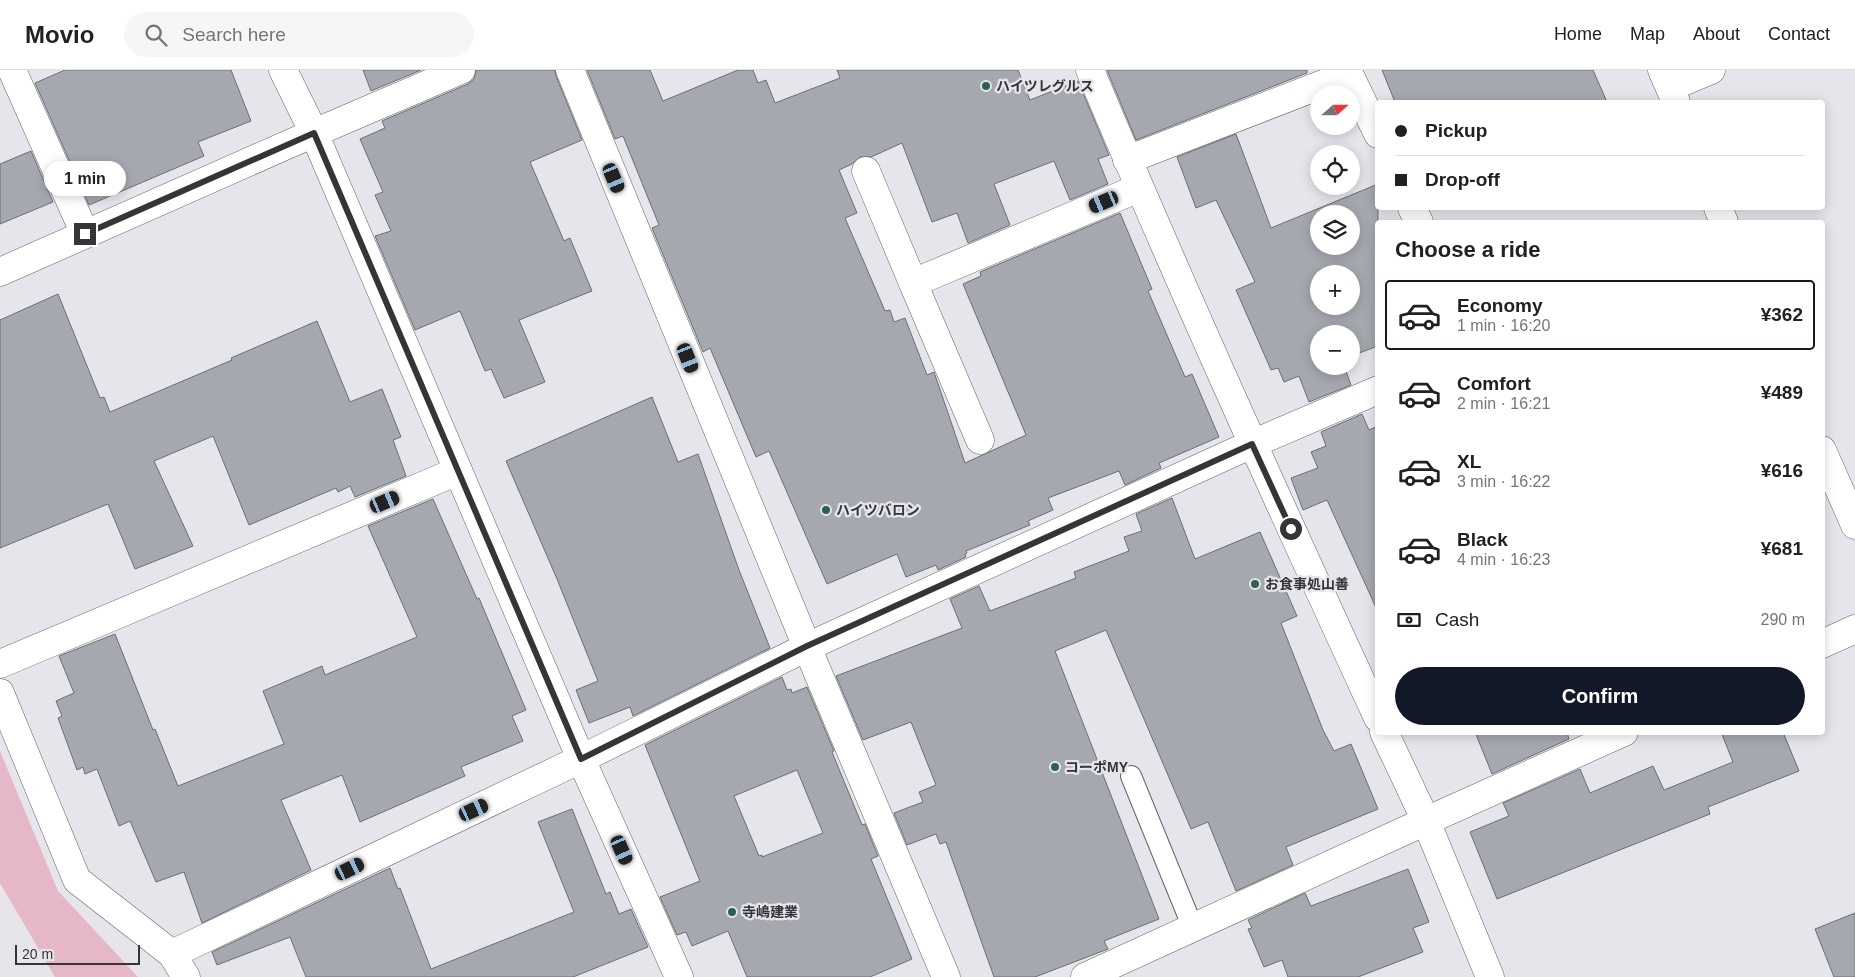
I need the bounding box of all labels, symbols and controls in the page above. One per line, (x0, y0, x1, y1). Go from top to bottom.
search box (124, 12, 474, 57)
text: Movio (25, 21, 94, 48)
icon: search (142, 21, 170, 49)
text: Search here (182, 24, 286, 45)
text: Home (1554, 24, 1602, 44)
text: Map (1630, 24, 1665, 44)
text: About (1693, 24, 1740, 44)
text: Contact (1768, 24, 1830, 44)
place label: ハイツレグルス (996, 78, 1094, 94)
marker: ハイツレグルス (980, 80, 992, 92)
north arrow (1310, 85, 1360, 135)
map controls (1310, 85, 1360, 375)
text: Pickup (1425, 120, 1487, 141)
button: locate (1310, 145, 1360, 195)
callout: 1 min (44, 161, 126, 196)
car (601, 161, 626, 195)
text: Drop-off (1425, 169, 1500, 190)
text: 1 min (64, 170, 106, 187)
car (1087, 189, 1120, 215)
button: layers (1310, 205, 1360, 255)
route end (74, 223, 96, 245)
text: Choose a ride (1395, 237, 1540, 262)
button: + (1310, 265, 1360, 315)
icon: car (1397, 293, 1442, 338)
text: Economy (1457, 295, 1543, 316)
text: ¥362 (1761, 304, 1803, 325)
text: 1 min · 16:20 (1457, 317, 1550, 334)
button: − (1310, 325, 1360, 375)
car (675, 341, 700, 375)
icon: car (1397, 371, 1442, 416)
text: Comfort (1457, 373, 1531, 394)
text: ¥489 (1761, 382, 1803, 403)
text: 2 min · 16:21 (1457, 395, 1550, 412)
icon: car (1397, 449, 1442, 494)
text: XL (1457, 451, 1481, 472)
text: ¥616 (1761, 460, 1803, 481)
text: 3 min · 16:22 (1457, 473, 1550, 490)
car (368, 489, 401, 515)
place label: ハイツバロン (836, 502, 920, 518)
marker: ハイツバロン (820, 504, 832, 516)
route start (1280, 518, 1302, 540)
icon: car (1397, 527, 1442, 572)
text: Black (1457, 529, 1508, 550)
text: ¥681 (1761, 538, 1803, 559)
text: 4 min · 16:23 (1457, 551, 1550, 568)
place label: お食事処山善 (1265, 576, 1349, 592)
marker: お食事処山善 (1249, 578, 1261, 590)
icon: cash (1395, 606, 1423, 634)
text: Cash (1435, 609, 1479, 630)
text: 290 m (1761, 611, 1805, 628)
button: Confirm (1395, 667, 1805, 725)
place label: コーポMY (1065, 759, 1129, 775)
marker: コーポMY (1049, 761, 1061, 773)
car (457, 797, 490, 823)
car (609, 833, 634, 867)
car (333, 856, 366, 882)
place label: 寺嶋建業 (742, 904, 798, 920)
marker: 寺嶋建業 (726, 906, 738, 918)
scale bar (15, 942, 140, 965)
text: 20 m (22, 946, 53, 962)

